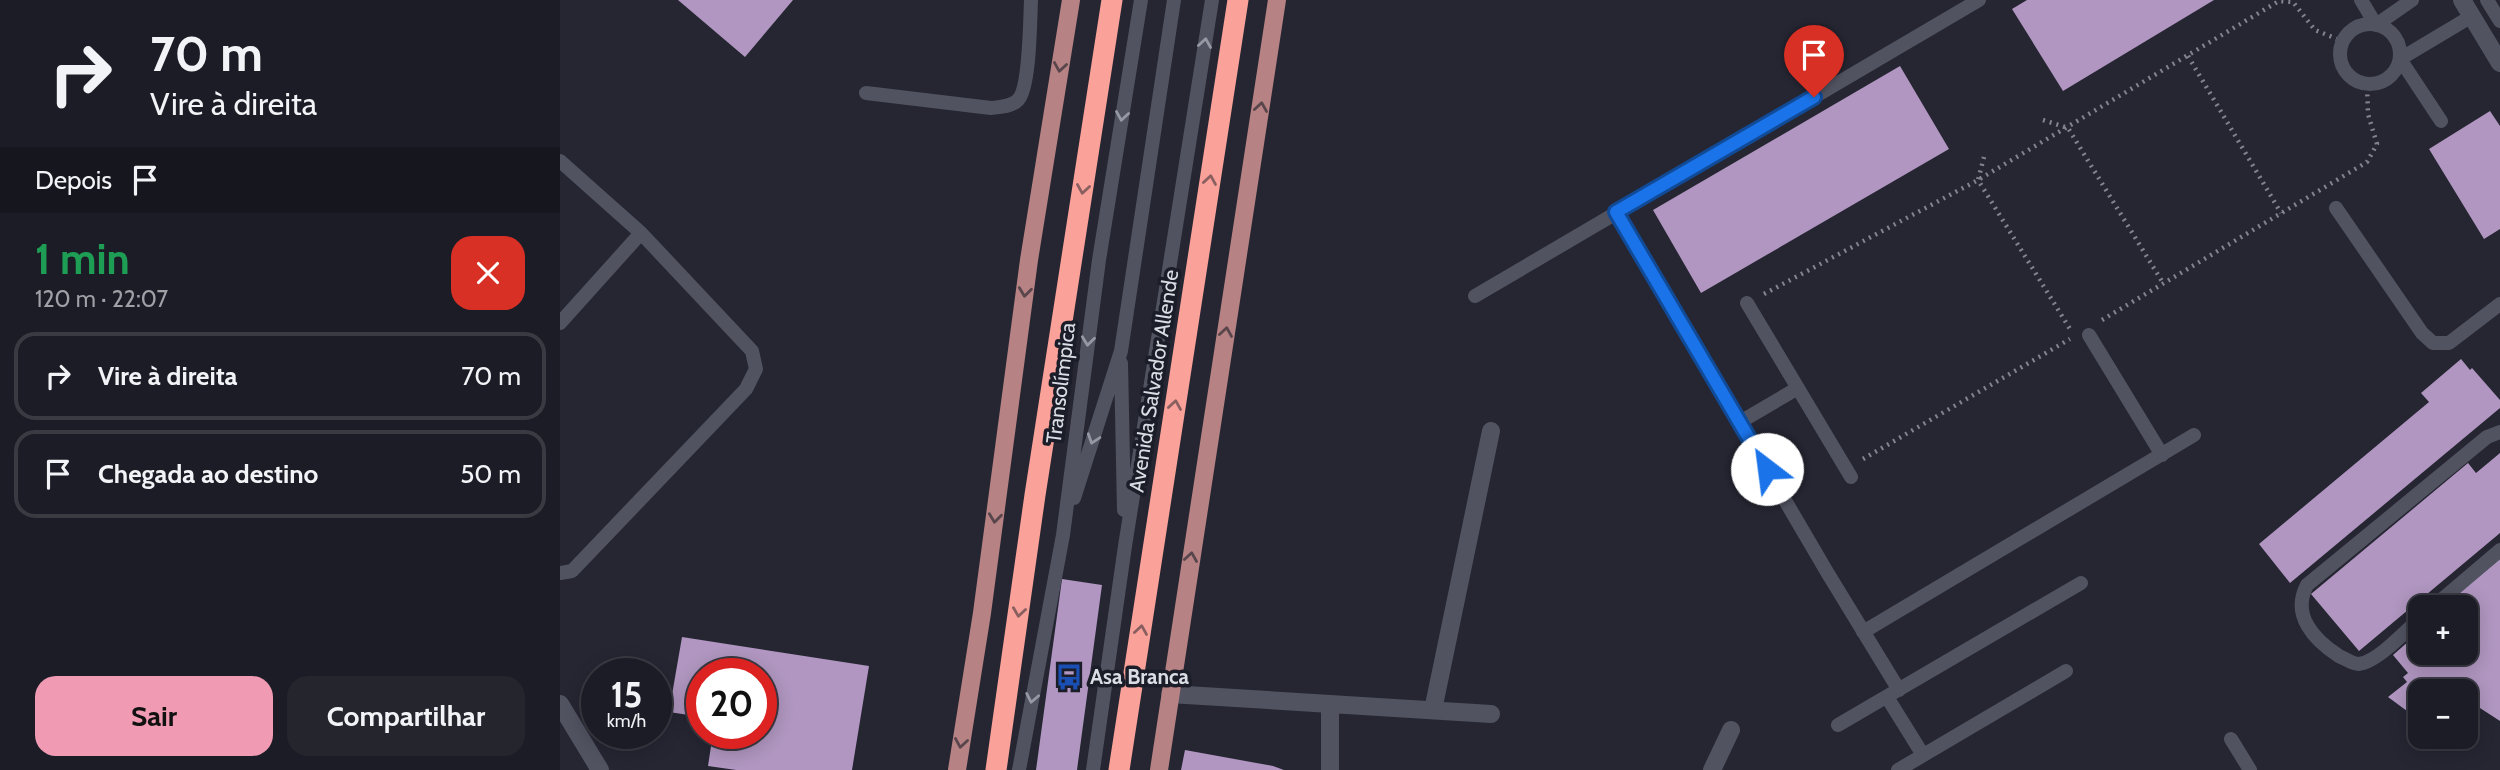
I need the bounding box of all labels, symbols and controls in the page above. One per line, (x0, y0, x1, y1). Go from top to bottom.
text: 70 m (150, 24, 263, 83)
pin (1784, 25, 1844, 97)
icon: right (35, 28, 126, 119)
icon: arrive (1795, 36, 1833, 74)
one-way arrow (1197, 37, 1212, 49)
one-way arrow (1053, 61, 1068, 73)
text: Vire à direita (150, 84, 317, 123)
one-way arrow (1253, 102, 1268, 113)
one-way arrow (1115, 110, 1130, 122)
icon: arrive (126, 161, 164, 199)
text: Depois (35, 164, 112, 196)
one-way arrow (1202, 174, 1217, 186)
one-way arrow (1075, 183, 1090, 194)
text: 1 min (35, 233, 130, 285)
button: close (451, 236, 525, 310)
street label: Avenida Salvador Allende (1124, 267, 1184, 494)
text: 120 m · 22:07 (35, 285, 168, 313)
one-way arrow (1017, 286, 1032, 298)
street label: Transolímpica (1041, 321, 1080, 445)
one-way arrow (1218, 326, 1233, 338)
one-way arrow (1081, 335, 1096, 346)
icon: right (39, 357, 77, 395)
text: Vire à direita (98, 360, 238, 392)
text: 70 m (461, 360, 521, 392)
one-way arrow (1167, 399, 1182, 411)
one-way arrow (1087, 432, 1101, 445)
position arrow (1730, 432, 1804, 506)
icon: arrive (39, 455, 77, 493)
text: Chegada ao destino (98, 458, 318, 490)
text: 50 m (460, 458, 521, 490)
one-way arrow (988, 512, 1003, 524)
one-way arrow (1183, 551, 1198, 563)
map controls (2408, 595, 2478, 749)
button: + (2408, 595, 2478, 665)
one-way arrow (1011, 606, 1026, 617)
one-way arrow (1133, 624, 1148, 636)
speed limit sign: 20 (686, 658, 777, 749)
bus stop icon: Asa Branca (1054, 662, 1084, 692)
place label: Asa Branca (1090, 664, 1190, 689)
text: 15 (611, 673, 642, 716)
button: Sair (35, 676, 273, 756)
button: Compartilhar (287, 676, 525, 756)
button: − (2408, 679, 2478, 749)
one-way arrow (1026, 692, 1041, 704)
text: km/h (607, 710, 646, 732)
one-way arrow (954, 737, 969, 749)

